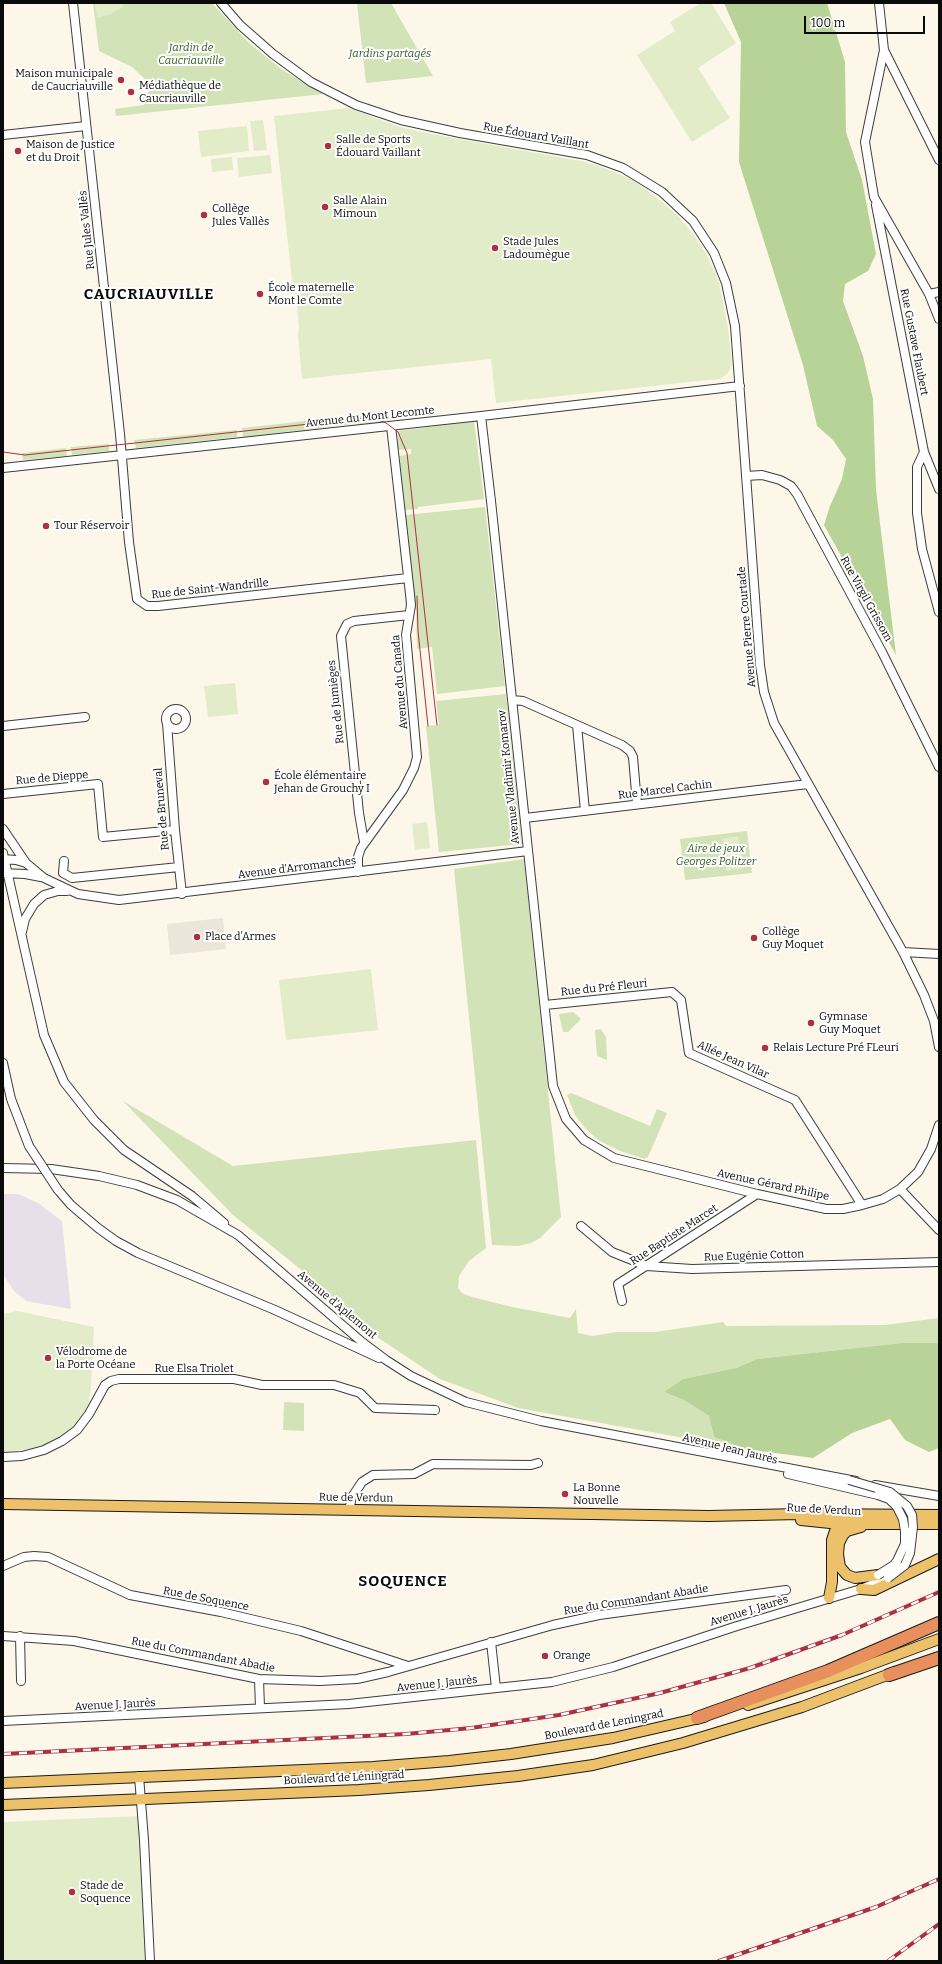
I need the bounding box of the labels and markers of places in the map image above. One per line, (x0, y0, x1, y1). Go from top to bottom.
place label: Maison municipale de Caucriauville (15, 67, 113, 93)
marker: Maison municipale de Caucriauville (116, 75, 126, 85)
place label: Médiathèque de Caucriauville (139, 79, 221, 105)
marker: Médiathèque de Caucriauville (126, 87, 136, 97)
place label: Salle de Sports Édouard Vaillant (336, 133, 421, 159)
place label: Maison de Justice et du Droit (26, 138, 115, 164)
marker: Salle de Sports Édouard Vaillant (323, 141, 333, 151)
marker: Maison de Justice et du Droit (13, 146, 23, 156)
place label: Salle Alain Mimoun (333, 194, 387, 220)
place label: Collège Jules Vallès (212, 202, 269, 228)
marker: Salle Alain Mimoun (320, 202, 330, 212)
marker: Collège Jules Vallès (199, 210, 209, 220)
place label: Stade Jules Ladoumègue (503, 235, 570, 261)
marker: Stade Jules Ladoumègue (490, 243, 500, 253)
place label: École maternelle Mont le Comte (268, 281, 354, 307)
marker: École maternelle Mont le Comte (255, 289, 265, 299)
place label: Tour Réservoir (54, 519, 129, 533)
marker: Tour Réservoir (41, 521, 51, 531)
place label: École élémentaire Jehan de Grouchy I (274, 769, 370, 795)
marker: École élémentaire Jehan de Grouchy I (261, 777, 271, 787)
place label: Collège Guy Moquet (762, 925, 824, 951)
place label: Place d'Armes (205, 930, 276, 944)
marker: Place d'Armes (192, 932, 202, 942)
marker: Collège Guy Moquet (749, 933, 759, 943)
place label: Gymnase Guy Moquet (819, 1010, 881, 1036)
marker: Gymnase Guy Moquet (806, 1018, 816, 1028)
place label: Relais Lecture Pré FLeuri (773, 1041, 899, 1055)
marker: Relais Lecture Pré FLeuri (760, 1043, 770, 1053)
place label: Vélodrome de la Porte Océane (56, 1345, 135, 1371)
marker: Vélodrome de la Porte Océane (43, 1353, 53, 1363)
place label: La Bonne Nouvelle (573, 1481, 620, 1507)
marker: La Bonne Nouvelle (560, 1489, 570, 1499)
place label: Orange (553, 1649, 591, 1663)
marker: Orange (540, 1651, 550, 1661)
place label: Stade de Soquence (80, 1879, 130, 1905)
marker: Stade de Soquence (67, 1887, 77, 1897)

